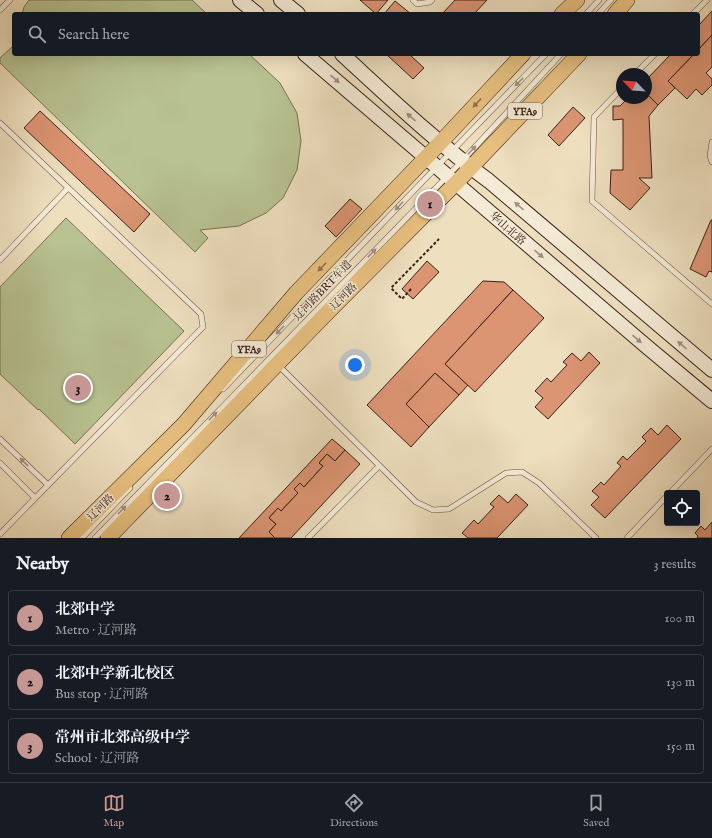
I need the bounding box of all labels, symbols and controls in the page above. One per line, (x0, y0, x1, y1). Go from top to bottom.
search box (12, 12, 700, 56)
icon: search (26, 23, 48, 45)
text: Search here (58, 25, 129, 44)
north arrow (616, 68, 652, 104)
one-way arrow (330, 75, 340, 84)
one-way arrow (514, 77, 524, 87)
one-way arrow (472, 98, 482, 108)
road number: YFA9 (508, 103, 542, 119)
one-way arrow (406, 112, 416, 121)
one-way arrow (467, 145, 477, 155)
pin: 1 (417, 189, 443, 219)
one-way arrow (395, 201, 404, 210)
one-way arrow (514, 202, 524, 211)
street label: 华山北路 (486, 209, 529, 248)
one-way arrow (367, 248, 377, 258)
one-way arrow (533, 250, 544, 259)
street label: 辽河路BRT车道 (290, 257, 354, 323)
one-way arrow (317, 262, 327, 272)
street label: 辽河路 (327, 280, 359, 312)
one-way arrow (275, 325, 285, 335)
one-way arrow (632, 334, 642, 343)
one-way arrow (677, 340, 688, 349)
road number: YFA9 (232, 341, 266, 357)
your location (345, 355, 365, 375)
pin: 3 (65, 373, 91, 403)
one-way arrow (208, 411, 217, 421)
one-way arrow (19, 457, 29, 467)
pin: 2 (154, 481, 180, 511)
map controls (664, 490, 700, 526)
button: locate (664, 490, 700, 526)
street label: 辽河路 (84, 491, 117, 524)
one-way arrow (117, 505, 127, 515)
text: Nearby (16, 554, 69, 575)
text: 3 results (654, 556, 696, 573)
text: 北郊中学 (55, 600, 115, 619)
text: 1 (28, 610, 32, 627)
text: 100 m (665, 610, 695, 627)
text: Metro · 辽河路 (55, 622, 137, 639)
text: 北郊中学新北校区 (55, 664, 175, 683)
text: 2 (27, 674, 33, 691)
text: 130 m (666, 674, 695, 691)
text: Bus stop · 辽河路 (55, 686, 148, 703)
text: 常州市北郊高级中学 (55, 728, 190, 747)
text: 3 (28, 738, 32, 755)
text: 150 m (666, 738, 695, 755)
text: School · 辽河路 (55, 750, 139, 767)
tab: Map (103, 792, 125, 830)
tab: Directions (330, 792, 378, 830)
tab: Saved (583, 792, 609, 830)

